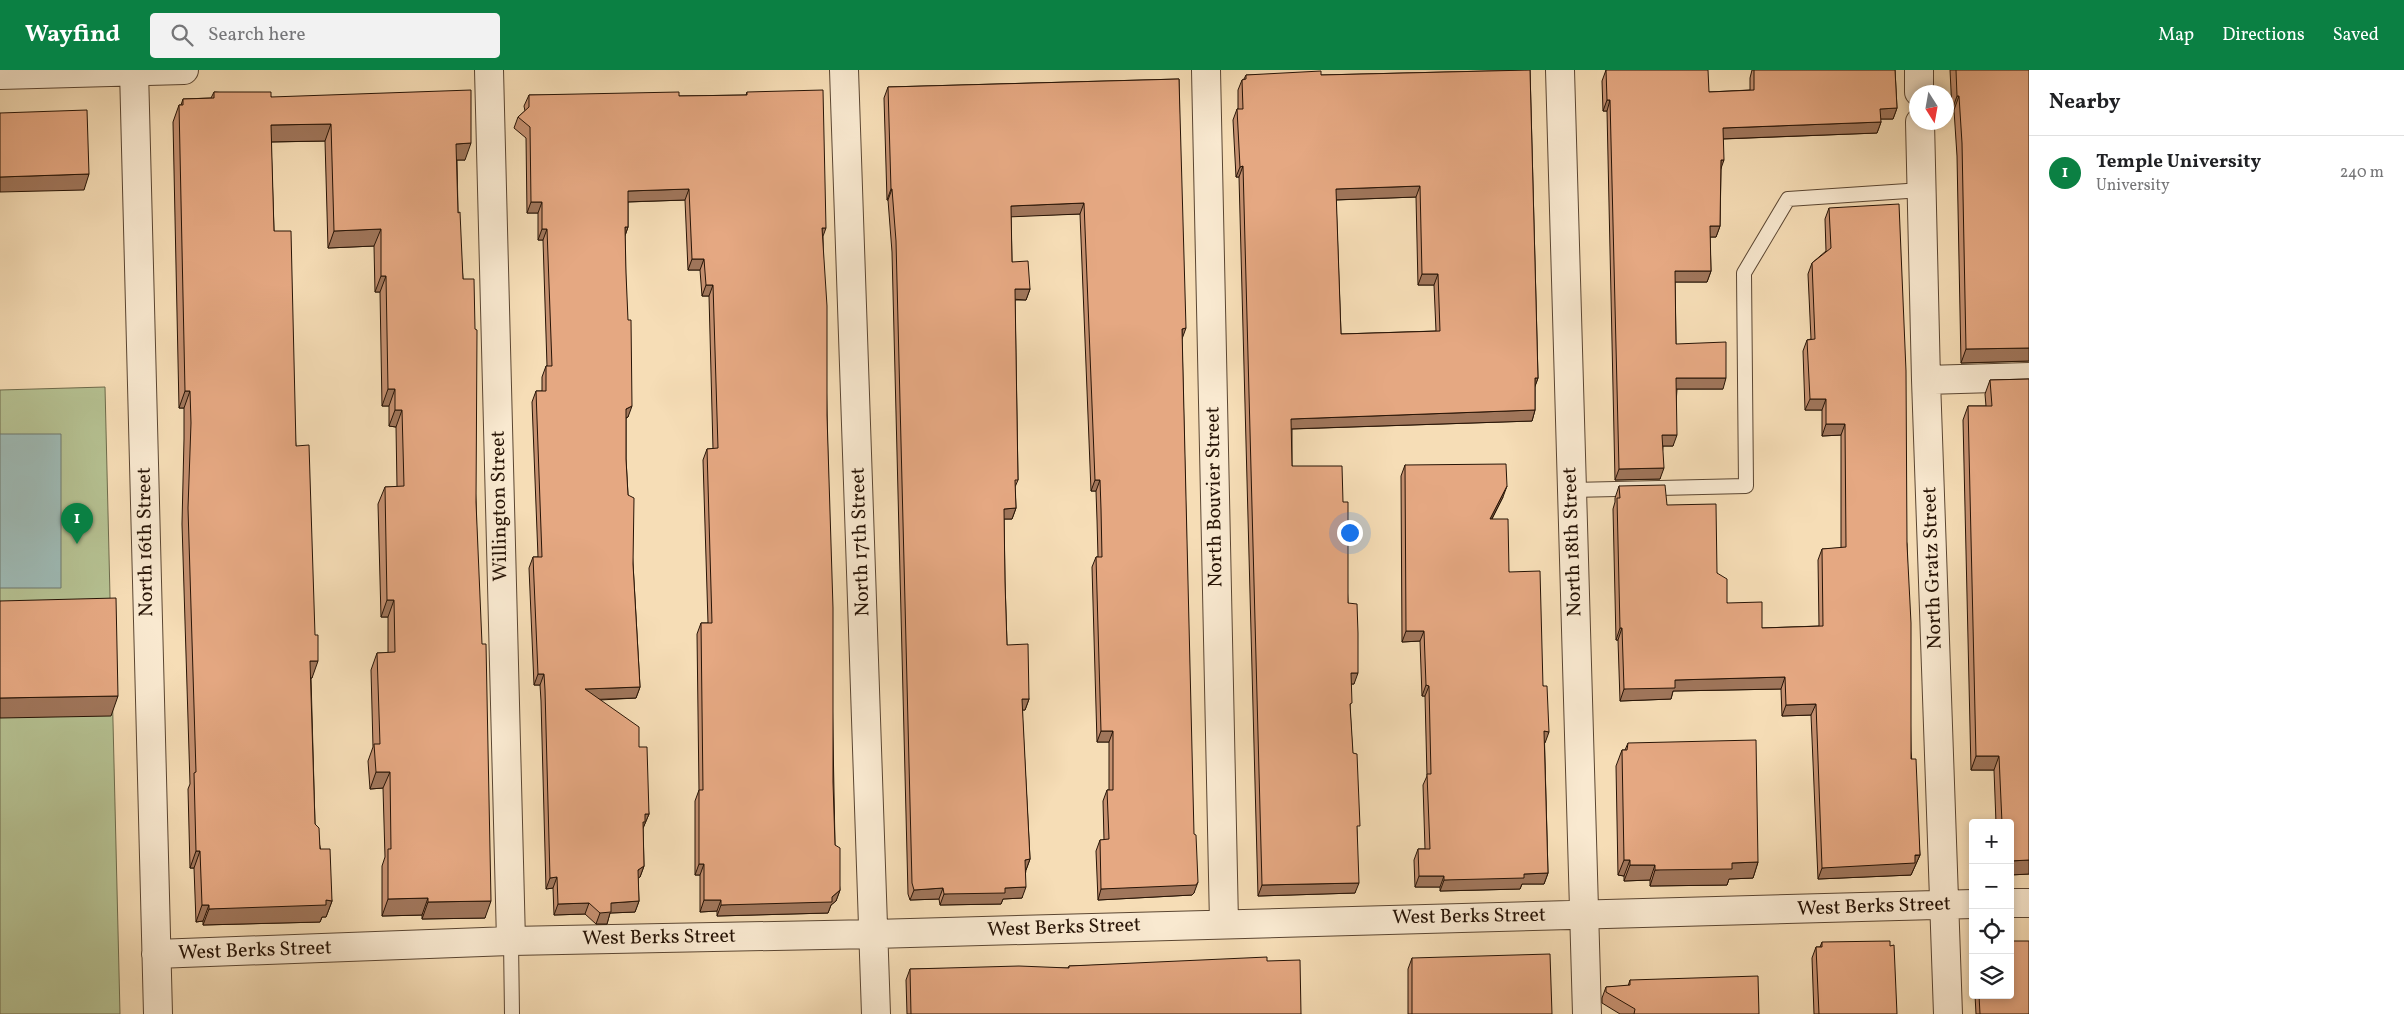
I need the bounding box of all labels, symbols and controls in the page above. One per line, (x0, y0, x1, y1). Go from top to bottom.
search box (150, 13, 500, 58)
text: Wayfind (25, 18, 120, 52)
icon: search (168, 21, 196, 49)
text: Search here (208, 22, 305, 48)
text: Map (2158, 23, 2194, 48)
text: Directions (2222, 23, 2305, 48)
text: Saved (2333, 23, 2379, 48)
north arrow (1909, 85, 1954, 130)
text: Nearby (2049, 88, 2120, 117)
text: Temple University (2096, 149, 2261, 175)
text: 1 (2062, 162, 2068, 184)
text: 240 m (2340, 162, 2384, 184)
text: University (2096, 175, 2170, 197)
street label: North Bouvier Street (1199, 406, 1231, 588)
street label: Willington Street (485, 430, 515, 582)
street label: North 16th Street (131, 467, 161, 617)
street label: North 17th Street (844, 467, 878, 617)
street label: North 18th Street (1556, 467, 1590, 617)
street label: North Gratz Street (1916, 486, 1950, 650)
pin: 1 (61, 503, 93, 544)
your location (1337, 520, 1363, 546)
map controls (1969, 819, 2014, 999)
button: + (1969, 819, 2014, 864)
button: − (1969, 864, 2014, 909)
street label: West Berks Street (1797, 890, 1951, 924)
street label: West Berks Street (1392, 902, 1546, 932)
button: locate (1969, 909, 2014, 954)
street label: West Berks Street (987, 911, 1141, 945)
street label: West Berks Street (582, 923, 736, 953)
street label: West Berks Street (178, 934, 332, 968)
button: layers (1969, 954, 2014, 999)

